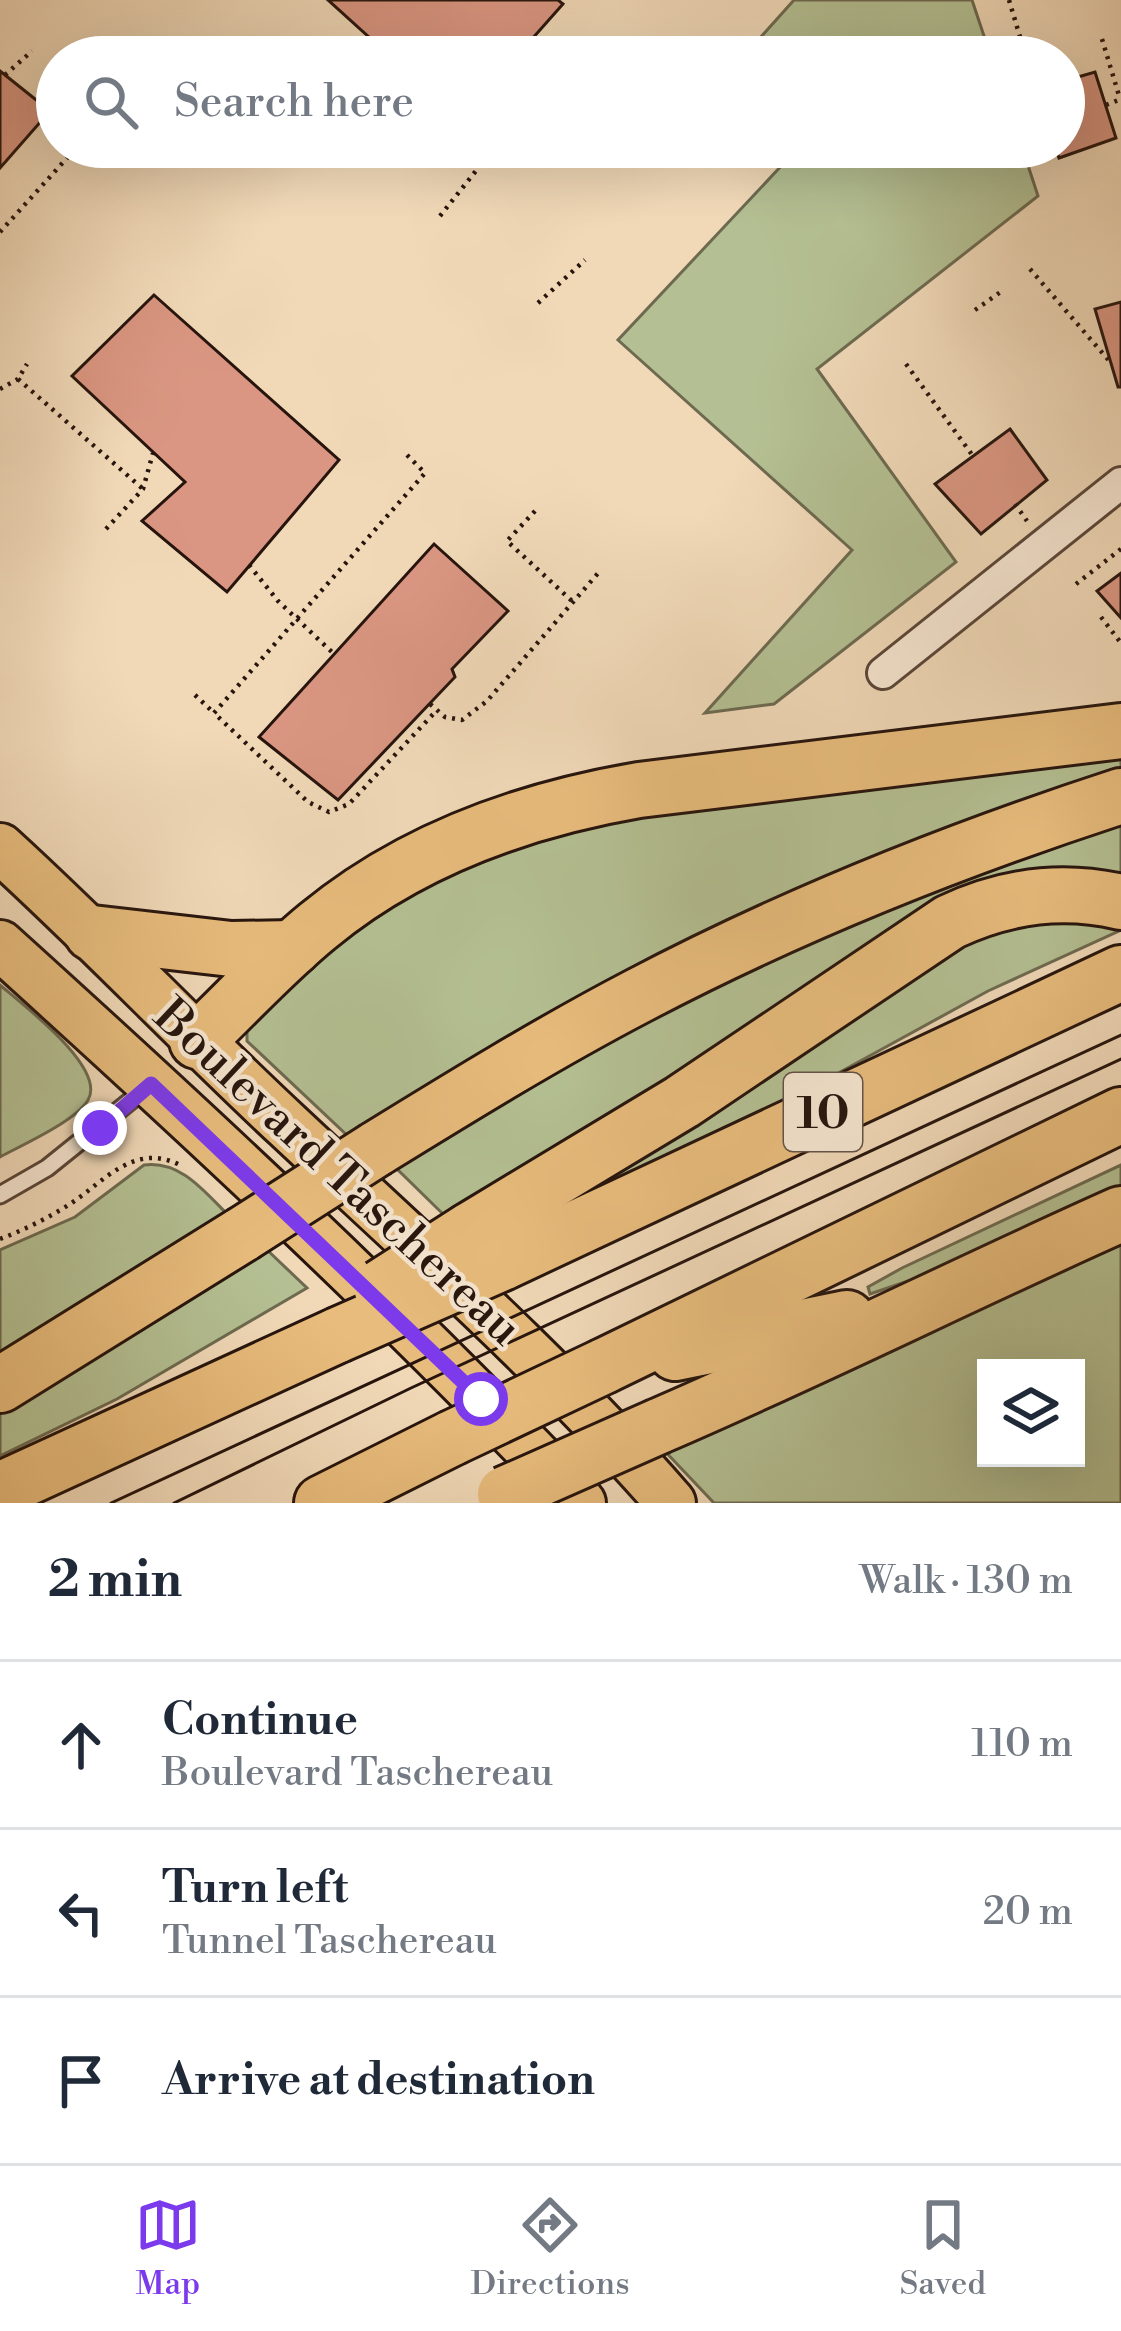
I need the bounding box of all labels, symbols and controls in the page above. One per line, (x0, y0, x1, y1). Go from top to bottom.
search box (36, 36, 1085, 168)
icon: search (78, 69, 144, 135)
text: Search here (174, 74, 414, 131)
street label: Boulevard Taschereau (140, 987, 533, 1359)
road number: 10 (784, 1073, 862, 1151)
route end (73, 1101, 127, 1155)
map controls (977, 1359, 1085, 1467)
button: layers (977, 1359, 1085, 1467)
route start (454, 1372, 508, 1426)
text: 2 min (48, 1549, 182, 1613)
text: Walk · 130 m (860, 1557, 1073, 1606)
text: Continue (162, 1692, 358, 1749)
icon: ahead (48, 1712, 114, 1778)
text: 110 m (971, 1720, 1073, 1769)
text: Boulevard Taschereau (162, 1749, 553, 1798)
text: Turn left (162, 1860, 348, 1917)
icon: left (48, 1880, 114, 1946)
text: 20 m (983, 1888, 1073, 1937)
text: Tunnel Taschereau (162, 1917, 497, 1966)
icon: arrive (48, 2048, 114, 2114)
text: Arrive at destination (162, 2052, 595, 2109)
tab: Map (135, 2192, 201, 2305)
tab: Directions (471, 2192, 630, 2305)
tab: Saved (899, 2192, 986, 2305)

